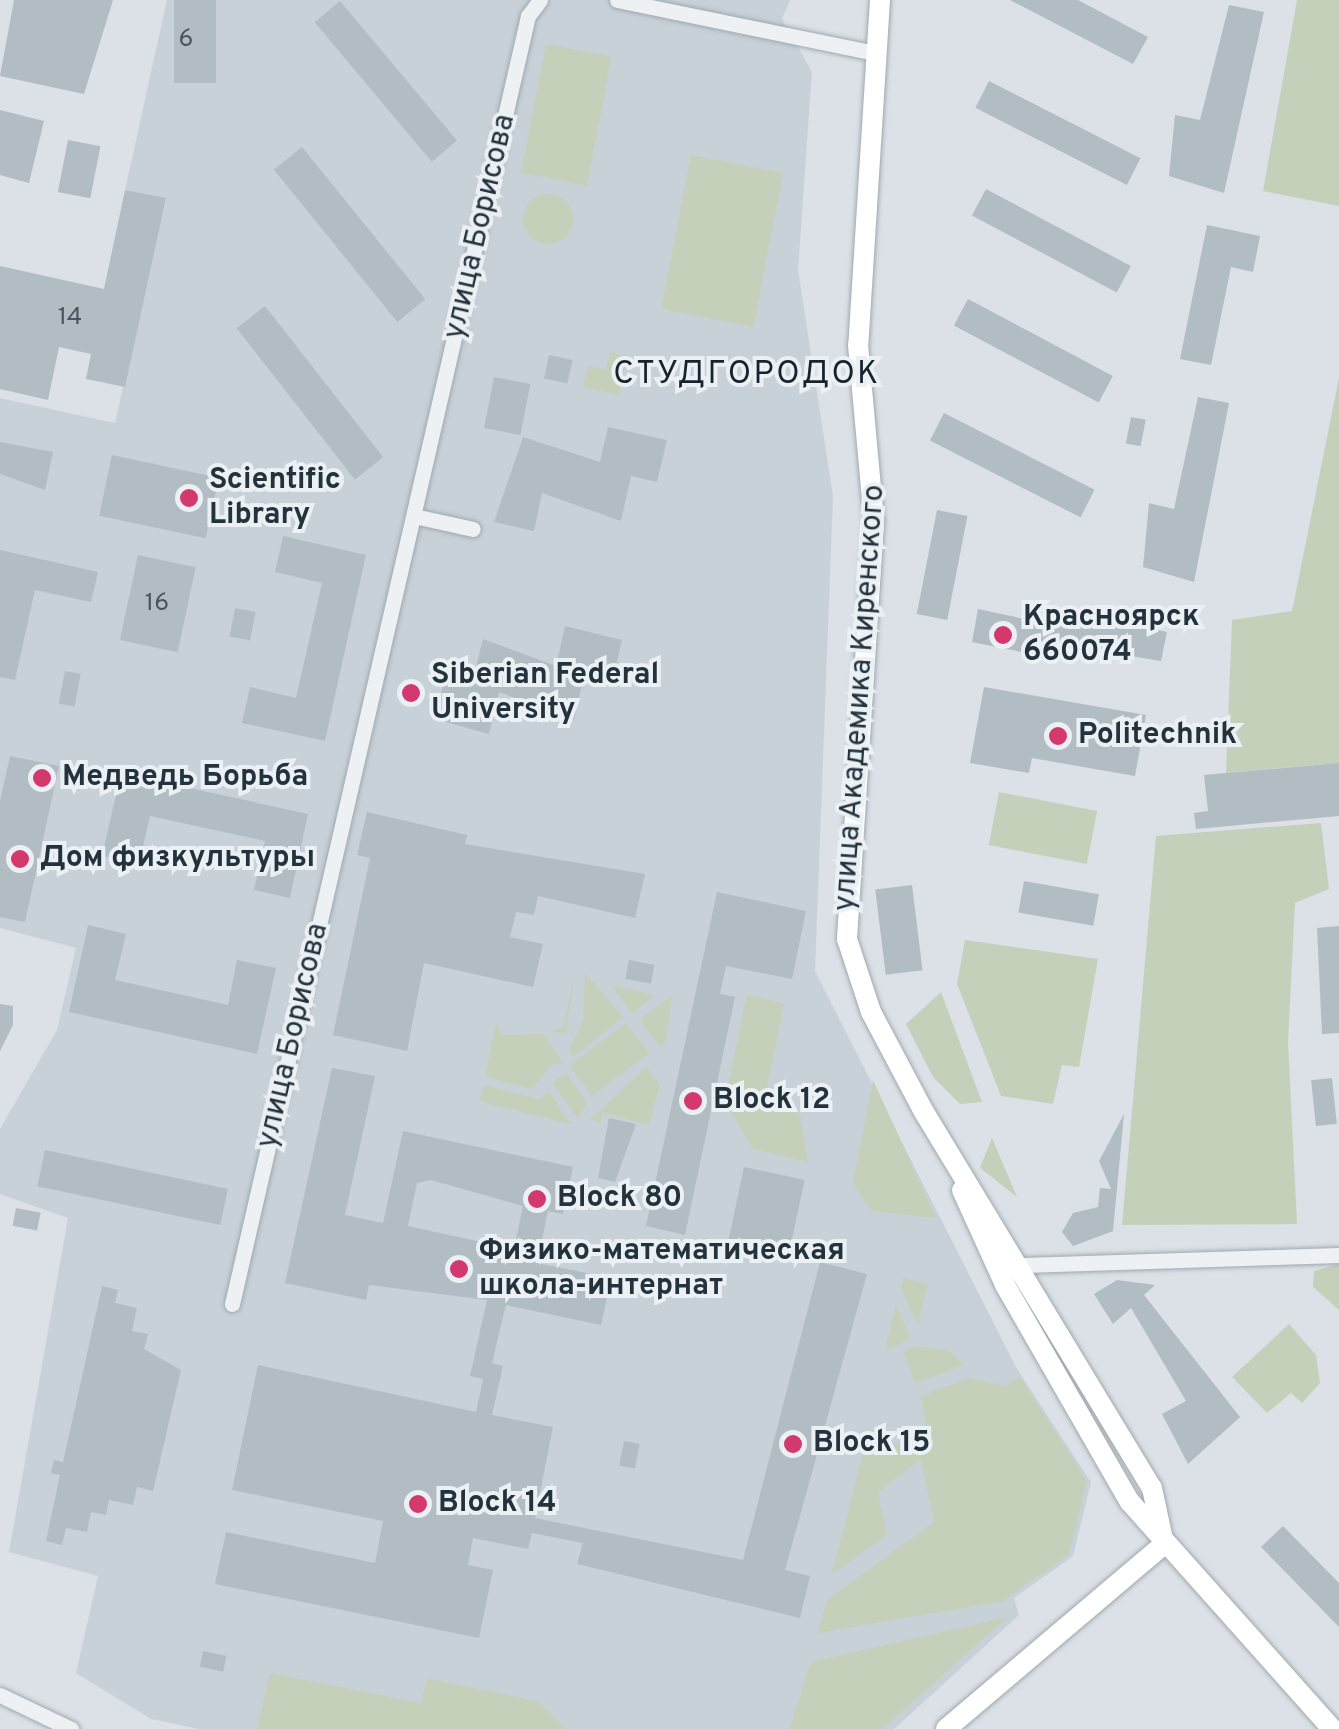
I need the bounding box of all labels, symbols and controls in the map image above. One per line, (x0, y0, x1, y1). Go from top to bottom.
house number: 6 (179, 25, 193, 55)
street label: улица Борисова (438, 111, 524, 343)
house number: 14 (58, 303, 82, 333)
district label: СТУДГОРОДОК (613, 356, 881, 394)
place label: Scientific Library (209, 463, 341, 534)
street label: улица Академика Киренского (828, 483, 894, 913)
marker: Scientific Library (178, 487, 200, 509)
house number: 16 (145, 589, 169, 619)
place label: Красноярск 660074 (1023, 600, 1200, 670)
marker: Красноярск 660074 (992, 624, 1014, 646)
place label: Siberian Federal University (431, 658, 659, 728)
marker: Siberian Federal University (400, 682, 422, 704)
place label: Politechnik (1078, 718, 1237, 754)
marker: Politechnik (1047, 725, 1069, 747)
place label: Медведь Борьба (62, 760, 308, 796)
marker: Медведь Борьба (31, 767, 53, 789)
place label: Дом физкультуры (40, 841, 315, 877)
marker: Дом физкультуры (9, 848, 31, 870)
street label: улица Борисова (251, 920, 337, 1152)
place label: Block 12 (713, 1083, 830, 1119)
marker: Block 12 (682, 1090, 704, 1112)
place label: Block 80 (557, 1181, 682, 1217)
marker: Block 80 (526, 1188, 548, 1210)
place label: Физико-математическая школа-интернат (479, 1234, 845, 1304)
marker: Физико-математическая школа-интернат (448, 1258, 470, 1280)
place label: Block 15 (813, 1426, 930, 1462)
marker: Block 15 (782, 1433, 804, 1455)
place label: Block 14 (438, 1486, 556, 1522)
marker: Block 14 (407, 1493, 429, 1515)

